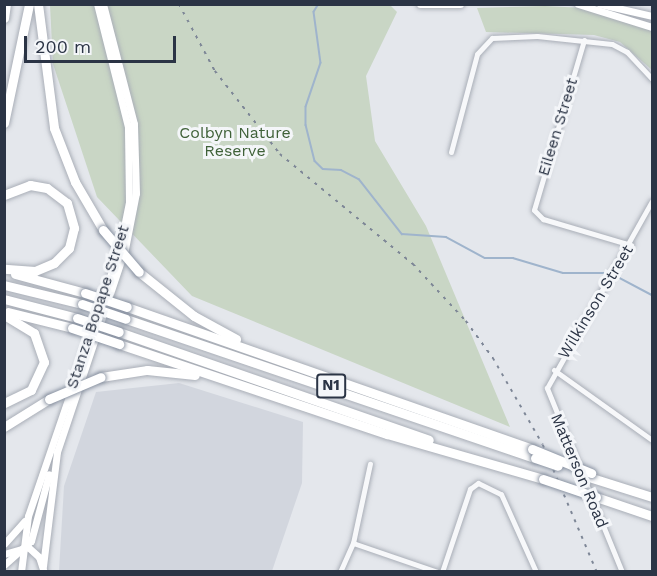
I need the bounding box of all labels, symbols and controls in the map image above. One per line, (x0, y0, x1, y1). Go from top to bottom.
scale bar (27, 24, 178, 62)
text: 200 m (35, 36, 91, 57)
street label: Eileen Street (534, 76, 582, 178)
park label: Colbyn Nature Reserve (179, 123, 291, 161)
street label: Stanza Bopape Street (62, 223, 134, 391)
street label: Wilkinson Street (554, 242, 638, 362)
road number: N1 (316, 374, 346, 398)
street label: Matterson Road (546, 411, 612, 531)

